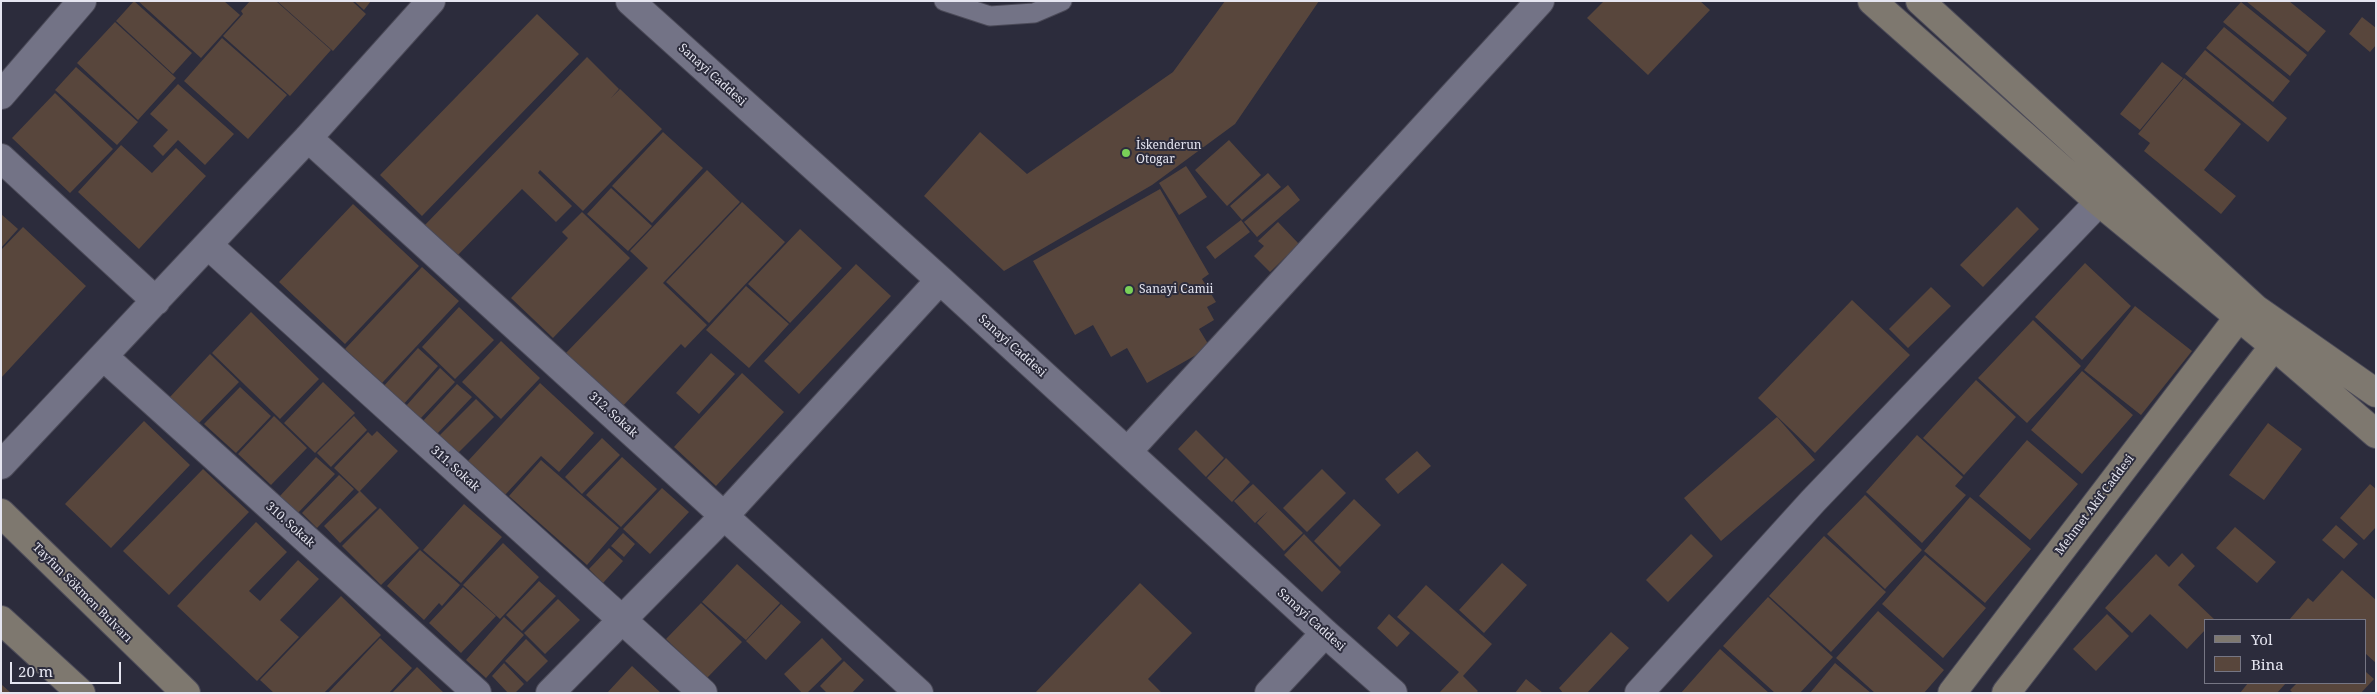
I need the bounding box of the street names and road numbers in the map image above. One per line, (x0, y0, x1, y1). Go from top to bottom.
street label: Sanayi Caddesi (675, 41, 749, 109)
street label: Sanayi Caddesi (975, 312, 1049, 380)
street label: 312. Sokak (586, 389, 640, 441)
street label: 311. Sokak (428, 443, 482, 495)
street label: Mehmet Akif Caddesi (2053, 452, 2137, 558)
street label: 310. Sokak (263, 499, 317, 551)
street label: Tayfun Sökmen Bulvarı (29, 540, 135, 646)
street label: Sanayi Caddesi (1274, 586, 1348, 654)

